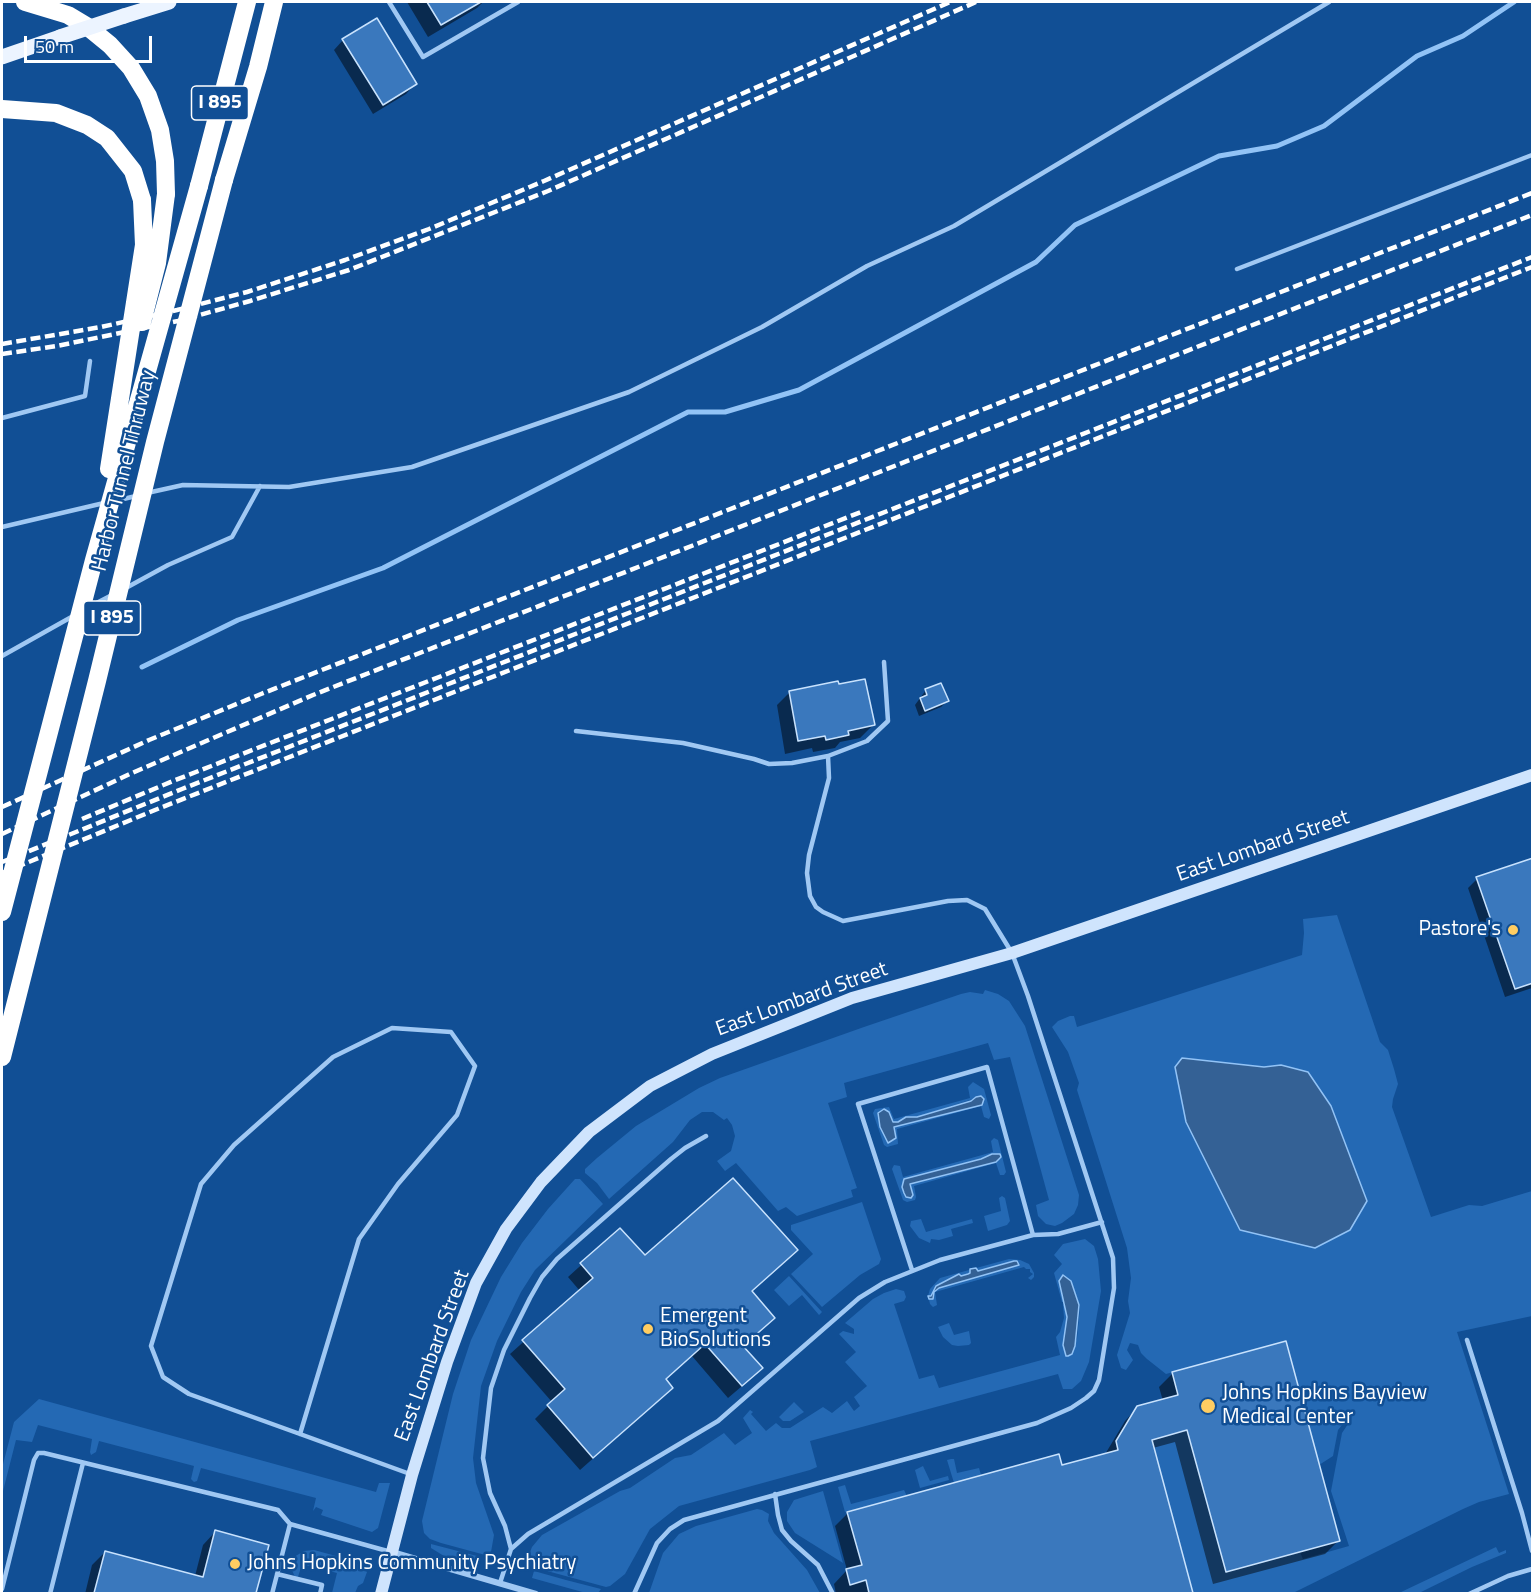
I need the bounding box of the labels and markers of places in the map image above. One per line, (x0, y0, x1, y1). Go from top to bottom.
place label: Pastore's (1418, 917, 1501, 943)
marker: Pastore's (1506, 923, 1520, 937)
place label: Emergent BioSolutions (660, 1304, 771, 1354)
marker: Emergent BioSolutions (641, 1322, 655, 1336)
place label: Johns Hopkins Bayview Medical Center (1222, 1381, 1427, 1431)
marker: Johns Hopkins Bayview Medical Center (1199, 1397, 1217, 1415)
place label: Johns Hopkins Community Psychiatry (247, 1551, 576, 1577)
marker: Johns Hopkins Community Psychiatry (228, 1557, 242, 1571)

